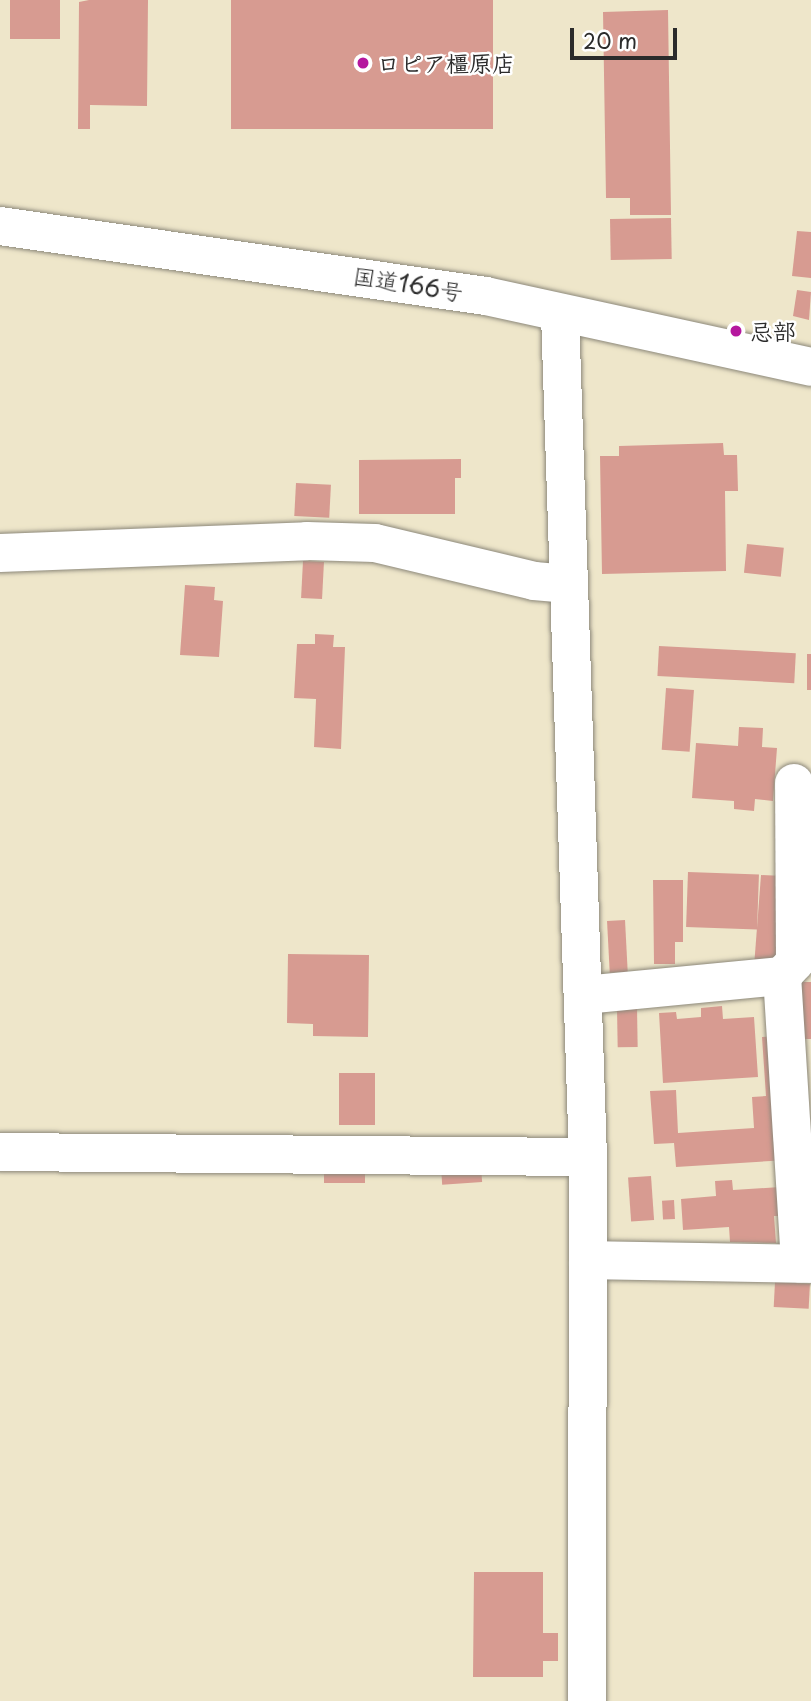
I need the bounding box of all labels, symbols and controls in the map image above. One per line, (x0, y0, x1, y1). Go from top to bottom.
scale bar (573, 14, 680, 58)
text: 20 m (583, 24, 637, 56)
place label: ロピア橿原店 (377, 49, 515, 77)
marker: ロピア橿原店 (355, 55, 371, 71)
street label: 国道166号 (351, 262, 465, 306)
place label: 忌部 (750, 317, 796, 345)
marker: 忌部 (728, 323, 744, 339)

